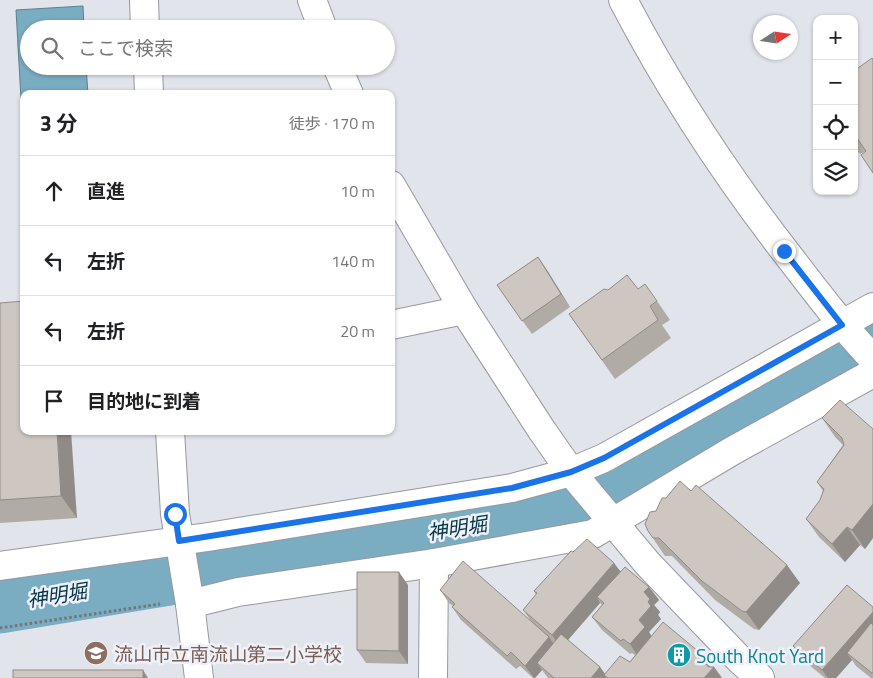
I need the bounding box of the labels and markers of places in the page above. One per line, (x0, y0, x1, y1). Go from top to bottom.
place label: 流山市立南流山第二小学校 (114, 639, 342, 668)
school or university icon: 流山市立南流山第二小学校 (83, 640, 109, 666)
place label: South Knot Yard (696, 641, 824, 670)
building icon: South Knot Yard (666, 642, 692, 668)

